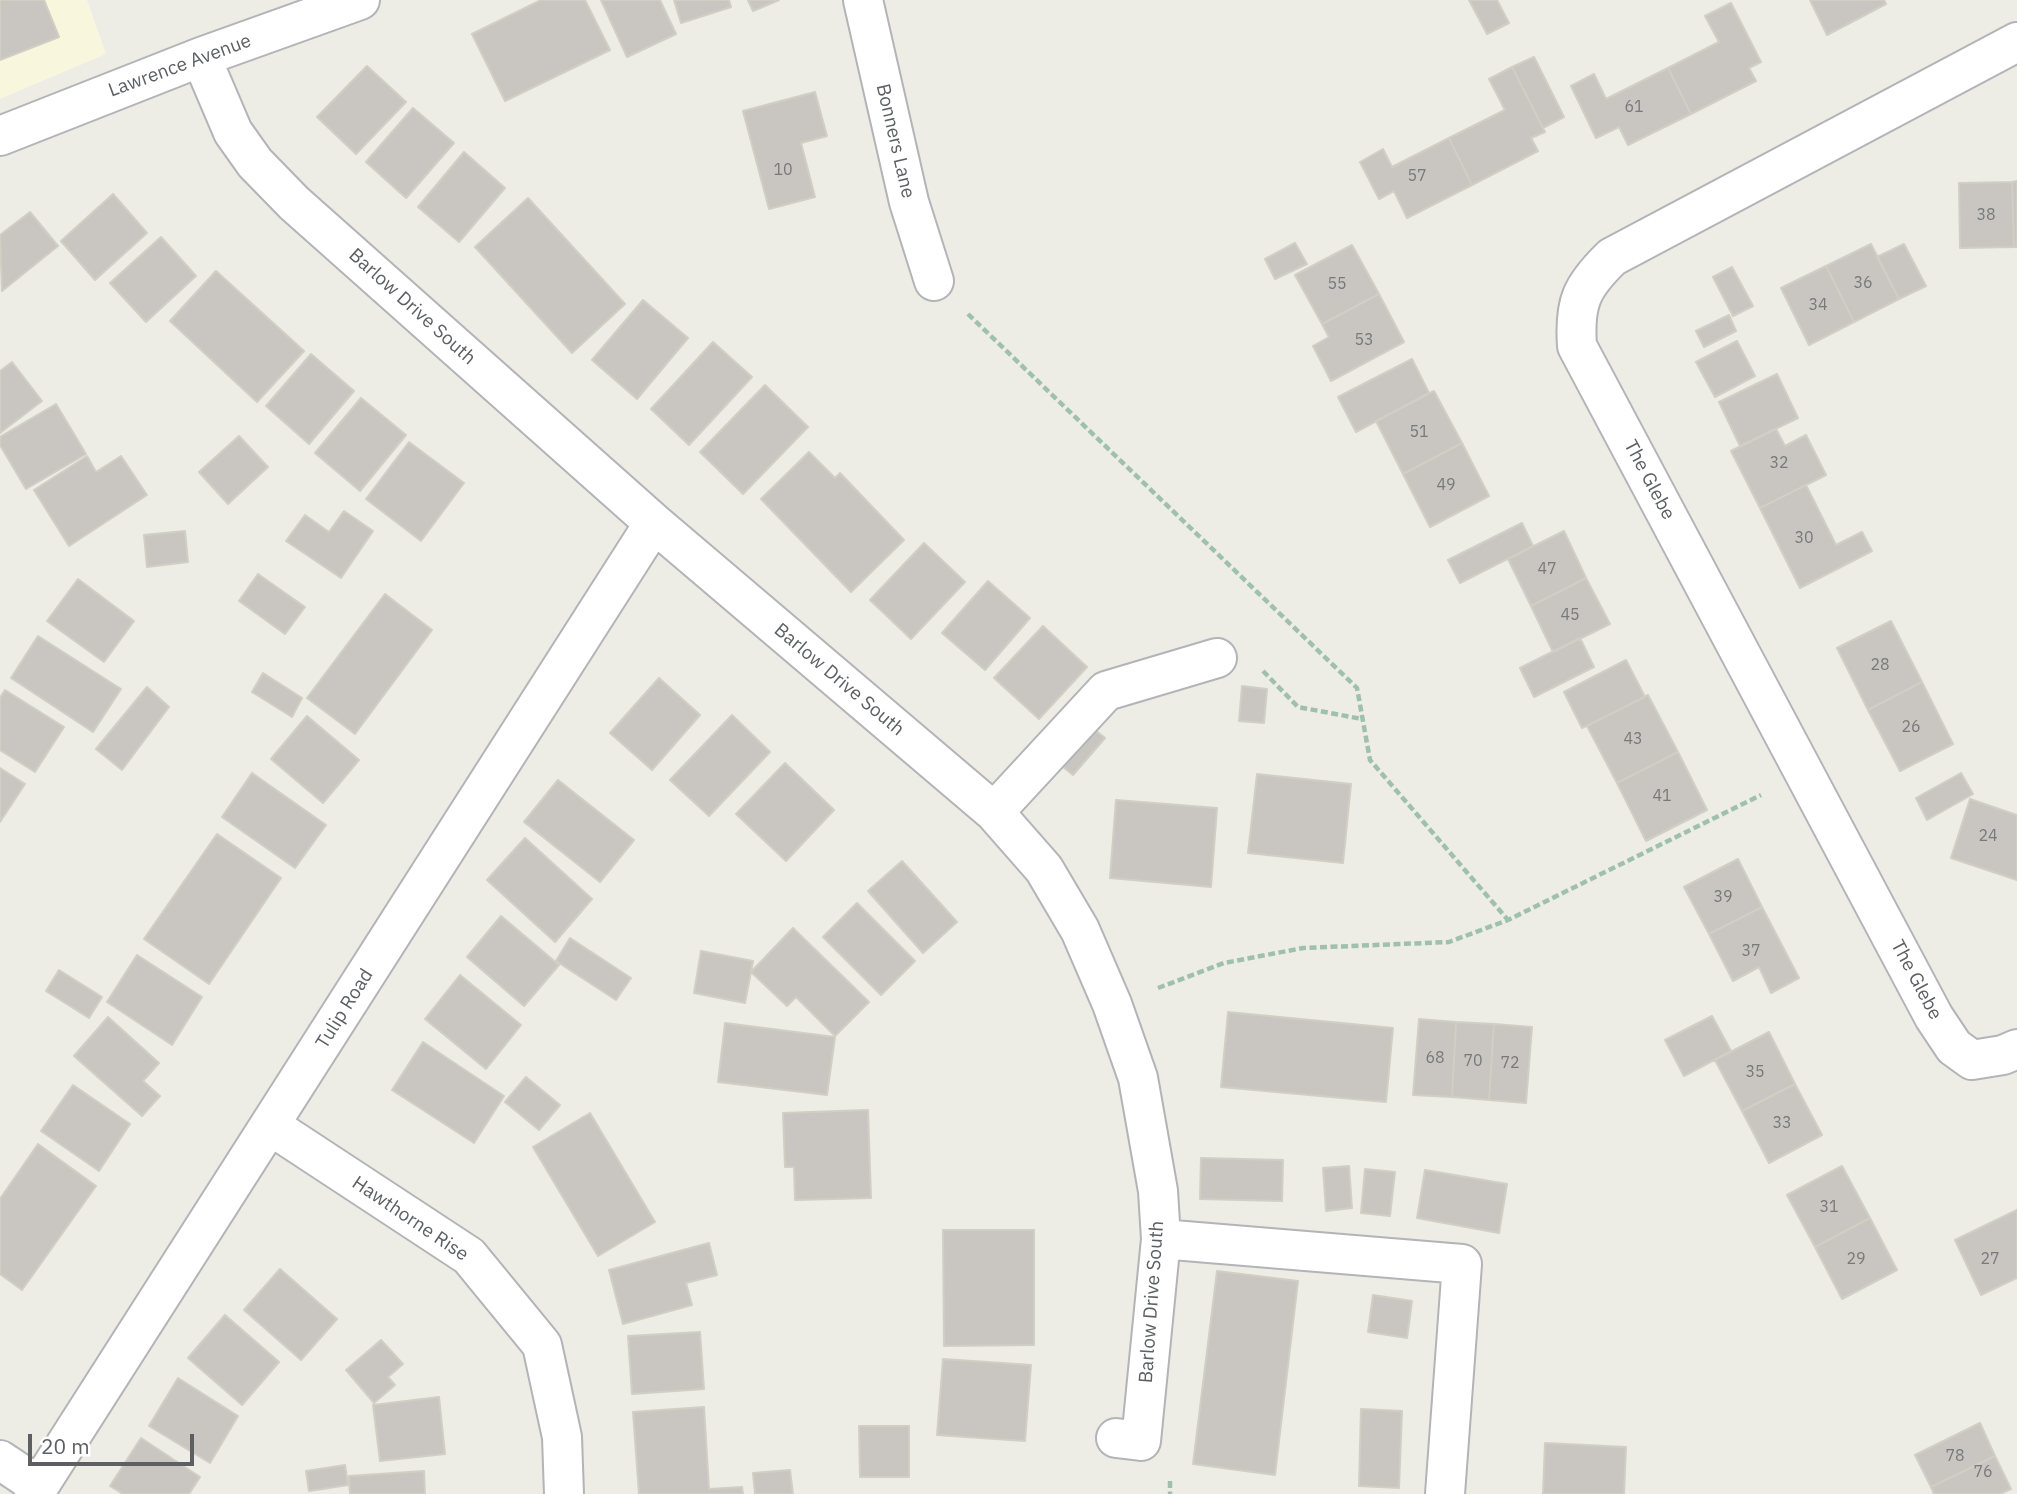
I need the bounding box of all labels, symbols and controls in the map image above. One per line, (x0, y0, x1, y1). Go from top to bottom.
street label: Lawrence Avenue (106, 30, 254, 102)
street label: Bonners Lane (871, 82, 919, 200)
house number: 61 (1624, 97, 1644, 117)
house number: 10 (773, 160, 793, 180)
house number: 57 (1407, 166, 1427, 186)
house number: 38 (1976, 205, 1996, 225)
street label: Barlow Drive South (344, 244, 480, 370)
house number: 36 (1853, 273, 1873, 293)
house number: 55 (1327, 274, 1347, 294)
house number: 34 (1808, 295, 1828, 315)
house number: 53 (1354, 330, 1374, 350)
house number: 51 (1409, 422, 1429, 442)
street label: The Glebe (1619, 436, 1679, 524)
house number: 32 (1769, 453, 1789, 473)
house number: 49 (1436, 475, 1456, 495)
house number: 30 (1794, 528, 1814, 548)
house number: 47 (1537, 559, 1557, 579)
house number: 45 (1560, 605, 1580, 625)
street label: Barlow Drive South (769, 619, 909, 741)
house number: 28 (1870, 655, 1890, 675)
house number: 26 (1901, 717, 1921, 737)
house number: 43 (1623, 729, 1643, 749)
house number: 41 (1652, 786, 1672, 806)
house number: 24 (1978, 826, 1998, 846)
house number: 39 (1713, 887, 1733, 907)
street label: The Glebe (1886, 936, 1946, 1024)
house number: 37 (1741, 941, 1761, 961)
street label: Tulip Road (312, 965, 378, 1053)
house number: 68 (1425, 1048, 1445, 1068)
house number: 70 (1463, 1051, 1483, 1071)
house number: 72 (1500, 1053, 1520, 1073)
house number: 35 (1745, 1062, 1765, 1082)
house number: 33 (1772, 1113, 1792, 1133)
street label: Hawthorne Rise (347, 1172, 473, 1266)
house number: 31 (1819, 1197, 1839, 1217)
street label: Barlow Drive South (1135, 1220, 1169, 1384)
house number: 29 (1846, 1249, 1866, 1269)
house number: 27 (1980, 1249, 2000, 1269)
scale bar (32, 1420, 198, 1464)
text: 20 m (41, 1432, 90, 1460)
house number: 78 (1945, 1446, 1965, 1466)
house number: 76 (1973, 1462, 1993, 1482)

